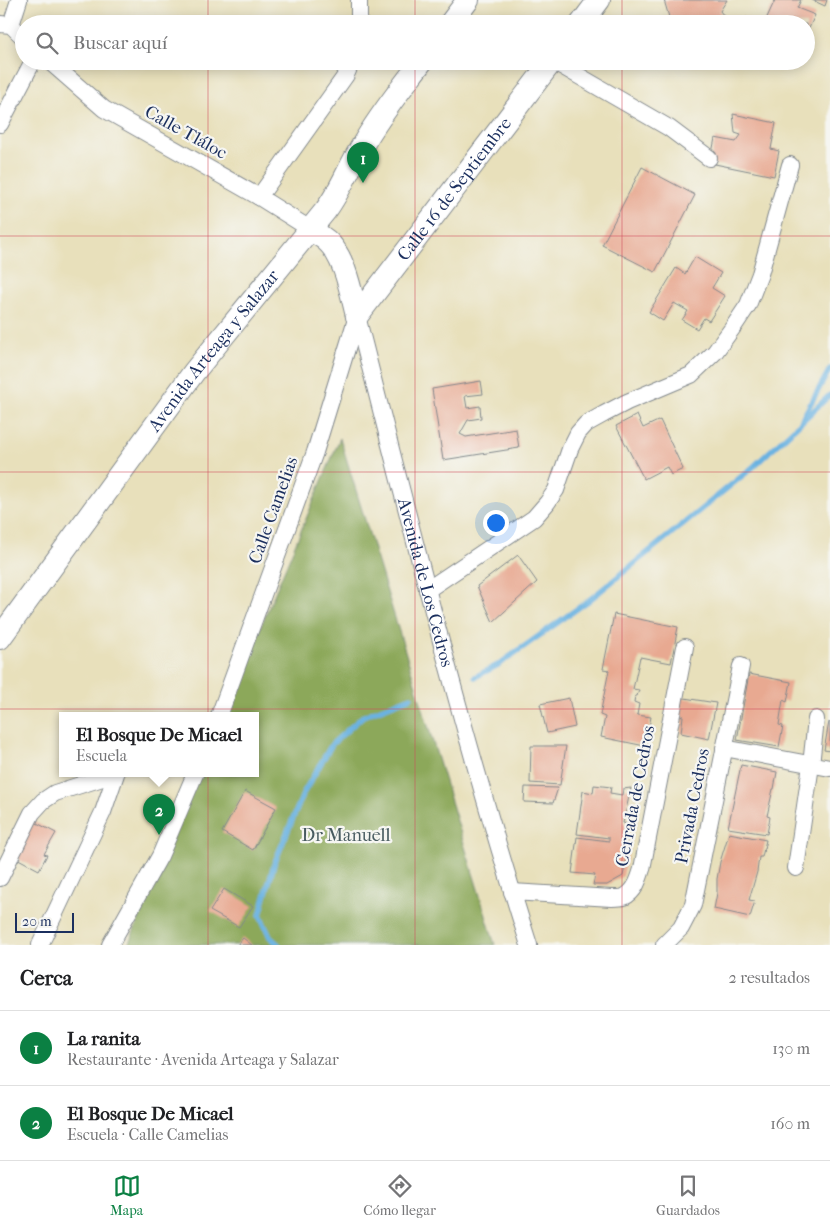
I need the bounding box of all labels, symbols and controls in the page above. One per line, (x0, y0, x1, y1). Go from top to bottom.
search box (15, 15, 815, 70)
icon: search (33, 29, 61, 57)
text: Buscar aquí (73, 32, 167, 54)
street label: Calle Tláloc (141, 101, 231, 164)
street label: Calle 16 de Septiembre (393, 113, 516, 265)
pin: 1 (347, 142, 379, 183)
street label: Avenida Arteaga y Salazar (143, 266, 284, 437)
street label: Calle Camelias (244, 453, 303, 567)
street label: Avenida de Los Cedros (393, 495, 457, 670)
your location (483, 510, 509, 536)
popup (59, 712, 259, 777)
street label: Cerrada de Cedros (612, 723, 660, 868)
text: El Bosque De Micael (76, 724, 242, 746)
text: Escuela (76, 746, 127, 765)
street label: Privada Cedros (671, 746, 714, 865)
pin: 2 (143, 794, 175, 835)
park label: Dr Manuell (301, 825, 391, 846)
scale bar (15, 910, 74, 933)
text: 20 m (22, 913, 52, 930)
text: Cerca (20, 966, 72, 990)
text: 2 resultados (729, 968, 810, 987)
text: La ranita (67, 1028, 140, 1050)
text: 1 (33, 1039, 39, 1058)
text: 130 m (772, 1039, 810, 1058)
text: Restaurante · Avenida Arteaga y Salazar (67, 1050, 339, 1069)
text: El Bosque De Micael (67, 1103, 234, 1125)
text: 2 (32, 1114, 40, 1133)
text: 160 m (770, 1114, 810, 1133)
text: Escuela · Calle Camelias (67, 1125, 228, 1144)
tab: Mapa (110, 1172, 143, 1219)
tab: Cómo llegar (363, 1172, 436, 1219)
tab: Guardados (656, 1172, 720, 1219)

